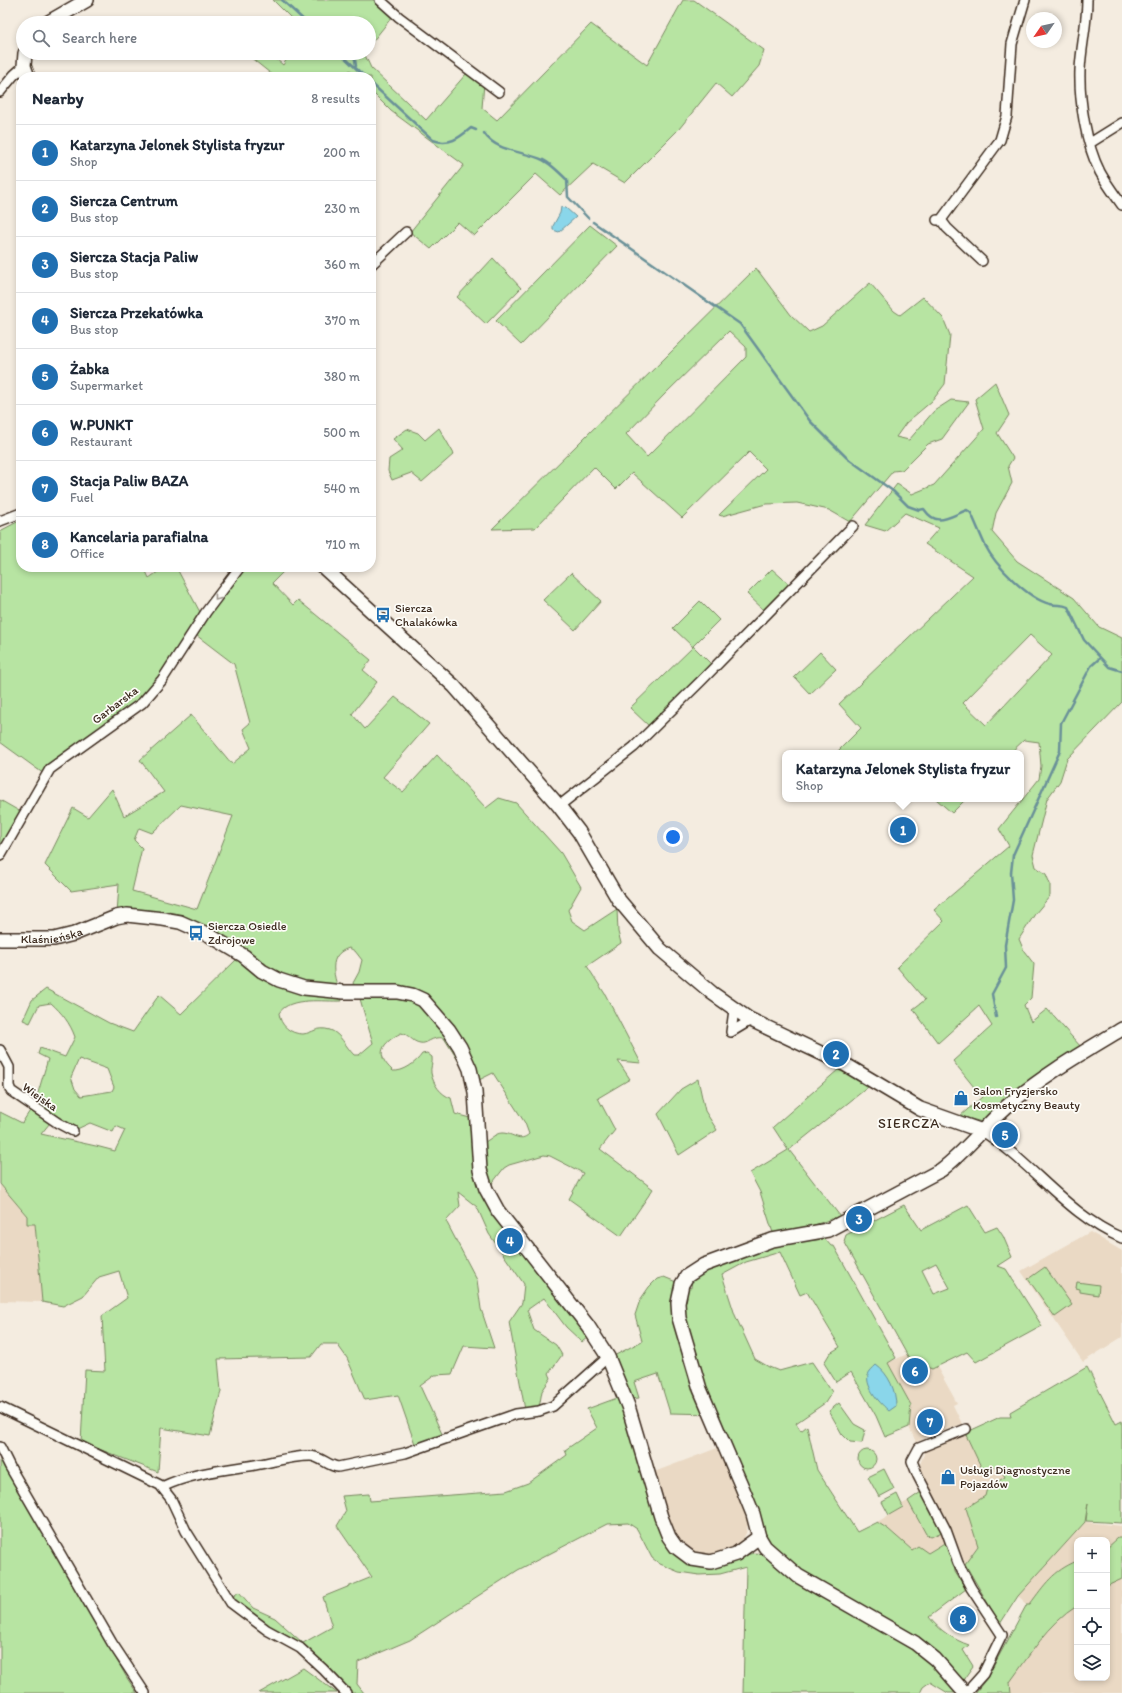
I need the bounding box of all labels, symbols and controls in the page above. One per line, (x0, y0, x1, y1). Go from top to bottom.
north arrow (1026, 12, 1062, 48)
search box (16, 16, 376, 60)
icon: search (30, 27, 52, 49)
text: Search here (62, 29, 137, 47)
text: Nearby (32, 88, 84, 108)
text: 8 results (311, 91, 360, 106)
text: Katarzyna Jelonek Stylista fryzur (70, 136, 284, 154)
text: 1 (42, 145, 48, 160)
text: 200 m (323, 145, 360, 160)
text: Shop (70, 154, 97, 169)
text: Siercza Centrum (70, 192, 178, 210)
text: 2 (42, 201, 48, 216)
text: 230 m (324, 201, 360, 216)
text: Bus stop (70, 210, 118, 225)
text: Siercza Stacja Paliw (70, 248, 198, 266)
text: 3 (41, 257, 49, 272)
text: 360 m (324, 257, 360, 272)
text: Bus stop (70, 266, 118, 281)
text: Siercza Przekatówka (70, 304, 203, 322)
text: 4 (41, 313, 49, 328)
text: 370 m (325, 313, 360, 328)
text: Bus stop (70, 322, 118, 337)
text: Żabka (70, 360, 109, 378)
text: 5 (42, 369, 48, 384)
text: 380 m (324, 369, 360, 384)
text: Supermarket (70, 378, 143, 393)
text: W.PUNKT (70, 416, 133, 434)
text: 6 (42, 425, 48, 440)
text: 500 m (323, 425, 360, 440)
text: Restaurant (70, 434, 132, 449)
text: Stacja Paliw BAZA (70, 472, 188, 490)
text: 7 (42, 481, 48, 496)
text: 540 m (323, 481, 360, 496)
text: Fuel (70, 490, 94, 505)
text: Kancelaria parafialna (70, 528, 208, 546)
text: 8 (41, 537, 49, 552)
text: 710 m (326, 537, 360, 552)
text: Office (70, 546, 105, 561)
one-way arrow (214, 594, 222, 601)
place label: Siercza Chalakówka (395, 601, 458, 629)
bus stop icon: Siercza Chalakówka (374, 606, 392, 624)
street label: Garbarska (89, 683, 141, 727)
popup (782, 750, 1024, 802)
text: Katarzyna Jelonek Stylista fryzur (796, 760, 1010, 778)
text: Shop (796, 778, 823, 793)
pin: 1 (890, 815, 916, 845)
your location (663, 827, 683, 847)
place label: Siercza Osiedle Zdrojowe (208, 919, 287, 947)
street label: Klaśnieńska (21, 924, 85, 946)
bus stop icon: Siercza Osiedle Zdrojowe (187, 924, 205, 942)
pin: 2 (823, 1039, 849, 1069)
street label: Wiejska (20, 1080, 61, 1115)
place label: Salon Fryzjersko Kosmetyczny Beauty (973, 1084, 1080, 1112)
shop icon: Salon Fryzjersko Kosmetyczny Beauty (952, 1089, 970, 1107)
district label: SIERCZA (878, 1115, 940, 1132)
pin: 5 (992, 1120, 1018, 1150)
pin: 3 (846, 1204, 872, 1234)
pin: 4 (497, 1226, 523, 1256)
pin: 6 (902, 1356, 928, 1386)
pin: 7 (917, 1407, 943, 1437)
place label: Usługi Diagnostyczne Pojazdów (960, 1463, 1071, 1491)
shop icon: Usługi Diagnostyczne Pojazdów (939, 1468, 957, 1486)
map controls (1074, 1537, 1110, 1681)
button: + (1074, 1537, 1110, 1573)
button: − (1074, 1573, 1110, 1609)
pin: 8 (950, 1604, 976, 1634)
button: locate (1074, 1609, 1110, 1645)
button: layers (1074, 1645, 1110, 1681)

